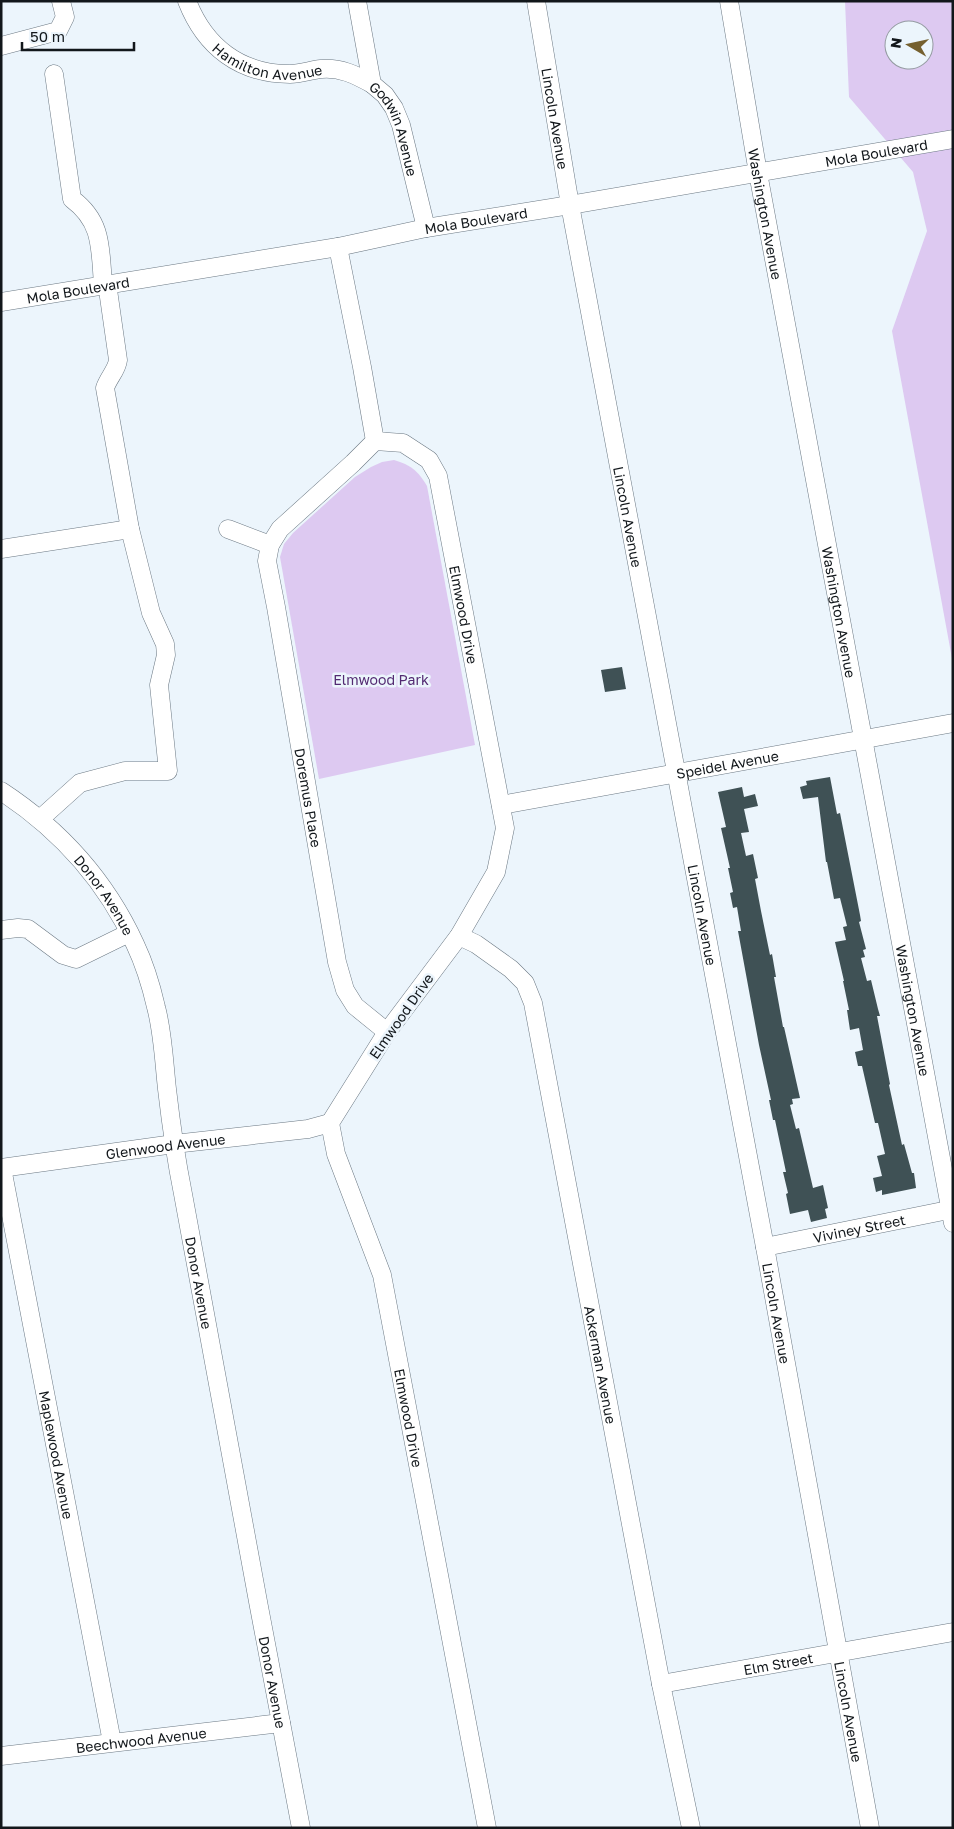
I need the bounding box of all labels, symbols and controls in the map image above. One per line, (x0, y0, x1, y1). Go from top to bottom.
scale bar (22, 20, 135, 52)
north arrow (884, 20, 934, 70)
text: 50 m (30, 27, 65, 45)
text: N (886, 36, 905, 49)
street label: Hamilton Avenue (209, 39, 323, 83)
street label: Lincoln Avenue (539, 66, 572, 170)
street label: Godwin Avenue (366, 77, 422, 178)
street label: Mola Boulevard (823, 135, 929, 169)
street label: Washington Avenue (745, 147, 786, 281)
street label: Mola Boulevard (423, 203, 529, 237)
street label: Mola Boulevard (25, 273, 131, 306)
street label: Lincoln Avenue (611, 465, 646, 569)
street label: Washington Avenue (819, 545, 860, 679)
street label: Elmwood Drive (447, 564, 482, 665)
park label: Elmwood Park (333, 671, 429, 688)
street label: Speidel Avenue (675, 746, 780, 782)
street label: Doremus Place (292, 747, 326, 849)
street label: Donor Avenue (71, 851, 138, 938)
street label: Lincoln Avenue (685, 863, 721, 967)
street label: Washington Avenue (893, 943, 934, 1077)
street label: Elmwood Drive (365, 970, 437, 1062)
street label: Glenwood Avenue (105, 1130, 226, 1162)
street label: Viviney Street (811, 1210, 907, 1246)
street label: Donor Avenue (183, 1235, 216, 1330)
street label: Lincoln Avenue (759, 1261, 794, 1365)
street label: Ackerman Avenue (582, 1304, 620, 1425)
street label: Elmwood Drive (391, 1367, 427, 1469)
street label: Maplewood Avenue (36, 1389, 78, 1520)
street label: Donor Avenue (256, 1635, 290, 1730)
street label: Elm Street (742, 1649, 814, 1678)
street label: Lincoln Avenue (831, 1660, 866, 1764)
street label: Beechwood Avenue (75, 1723, 207, 1756)

